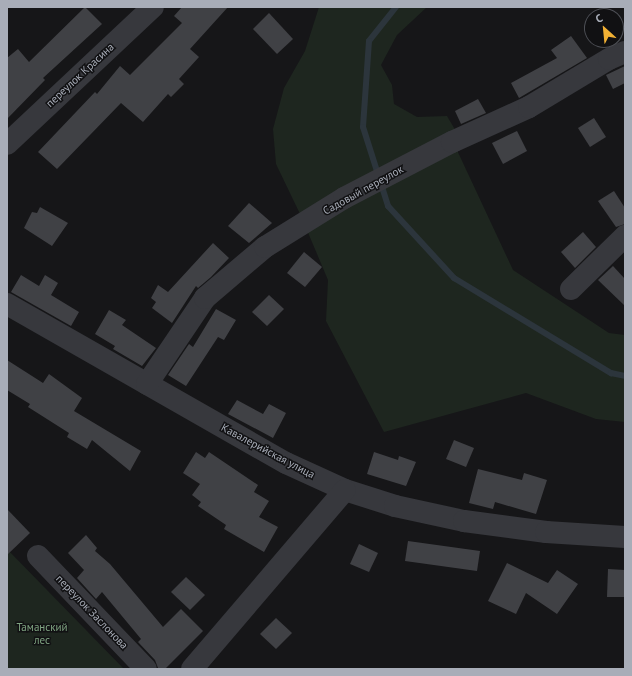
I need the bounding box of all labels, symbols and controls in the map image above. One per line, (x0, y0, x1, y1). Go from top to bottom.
north arrow (584, 8, 624, 48)
text: С (593, 11, 605, 26)
street label: переулок Красина (43, 40, 117, 110)
street label: Садовый переулок (321, 162, 405, 218)
street label: Кавалерийская улица (219, 421, 317, 481)
street label: переулок Заслонова (53, 572, 131, 652)
park label: Таманский лес (16, 621, 68, 647)

